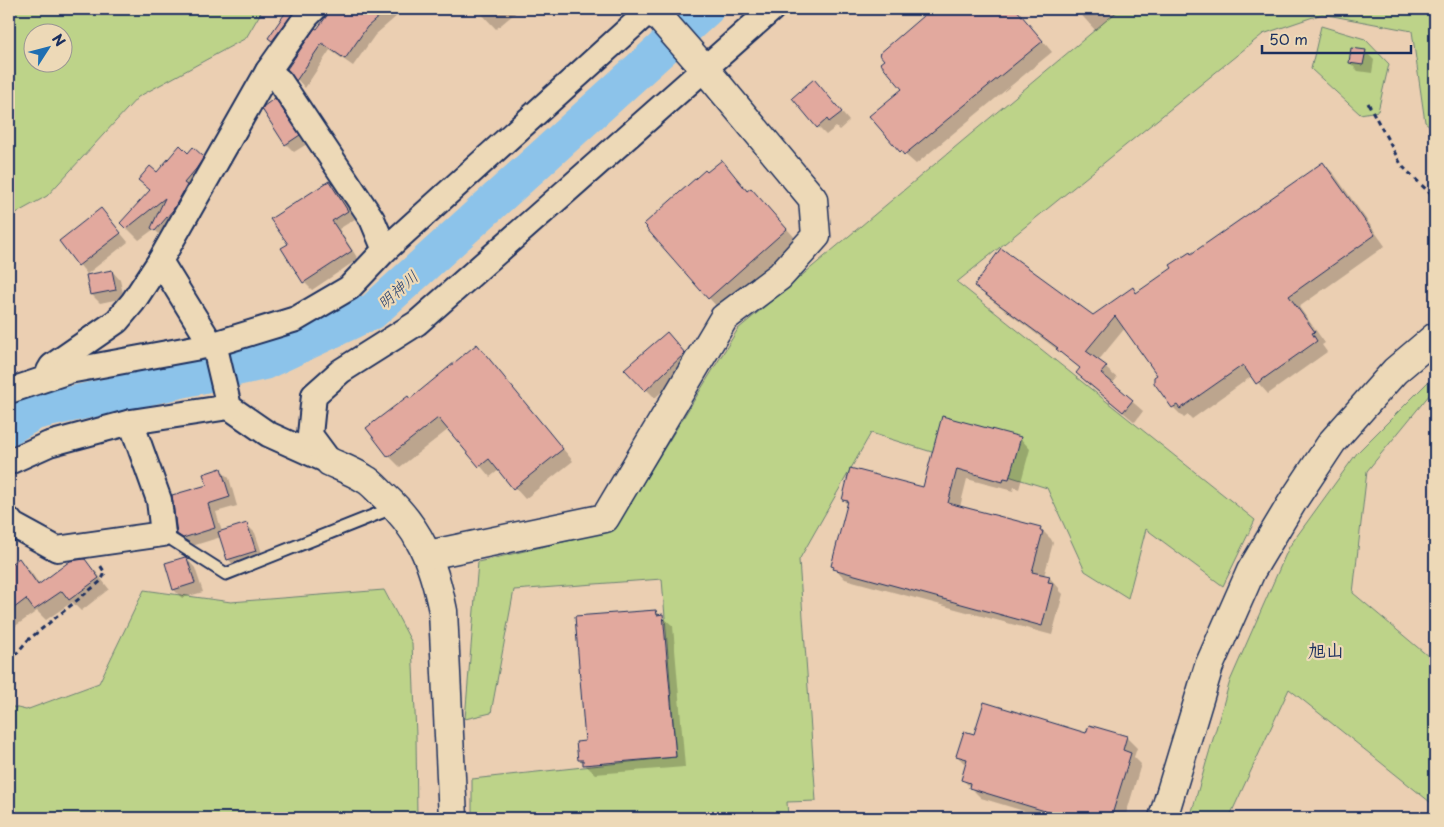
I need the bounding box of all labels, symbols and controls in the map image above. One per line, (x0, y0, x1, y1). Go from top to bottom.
north arrow (22, 22, 72, 72)
scale bar (1262, 22, 1410, 54)
text: 50 m (1269, 27, 1308, 50)
text: N (47, 29, 71, 51)
water label: 明神川 (371, 264, 423, 314)
district label: 旭山 (1308, 636, 1344, 663)

